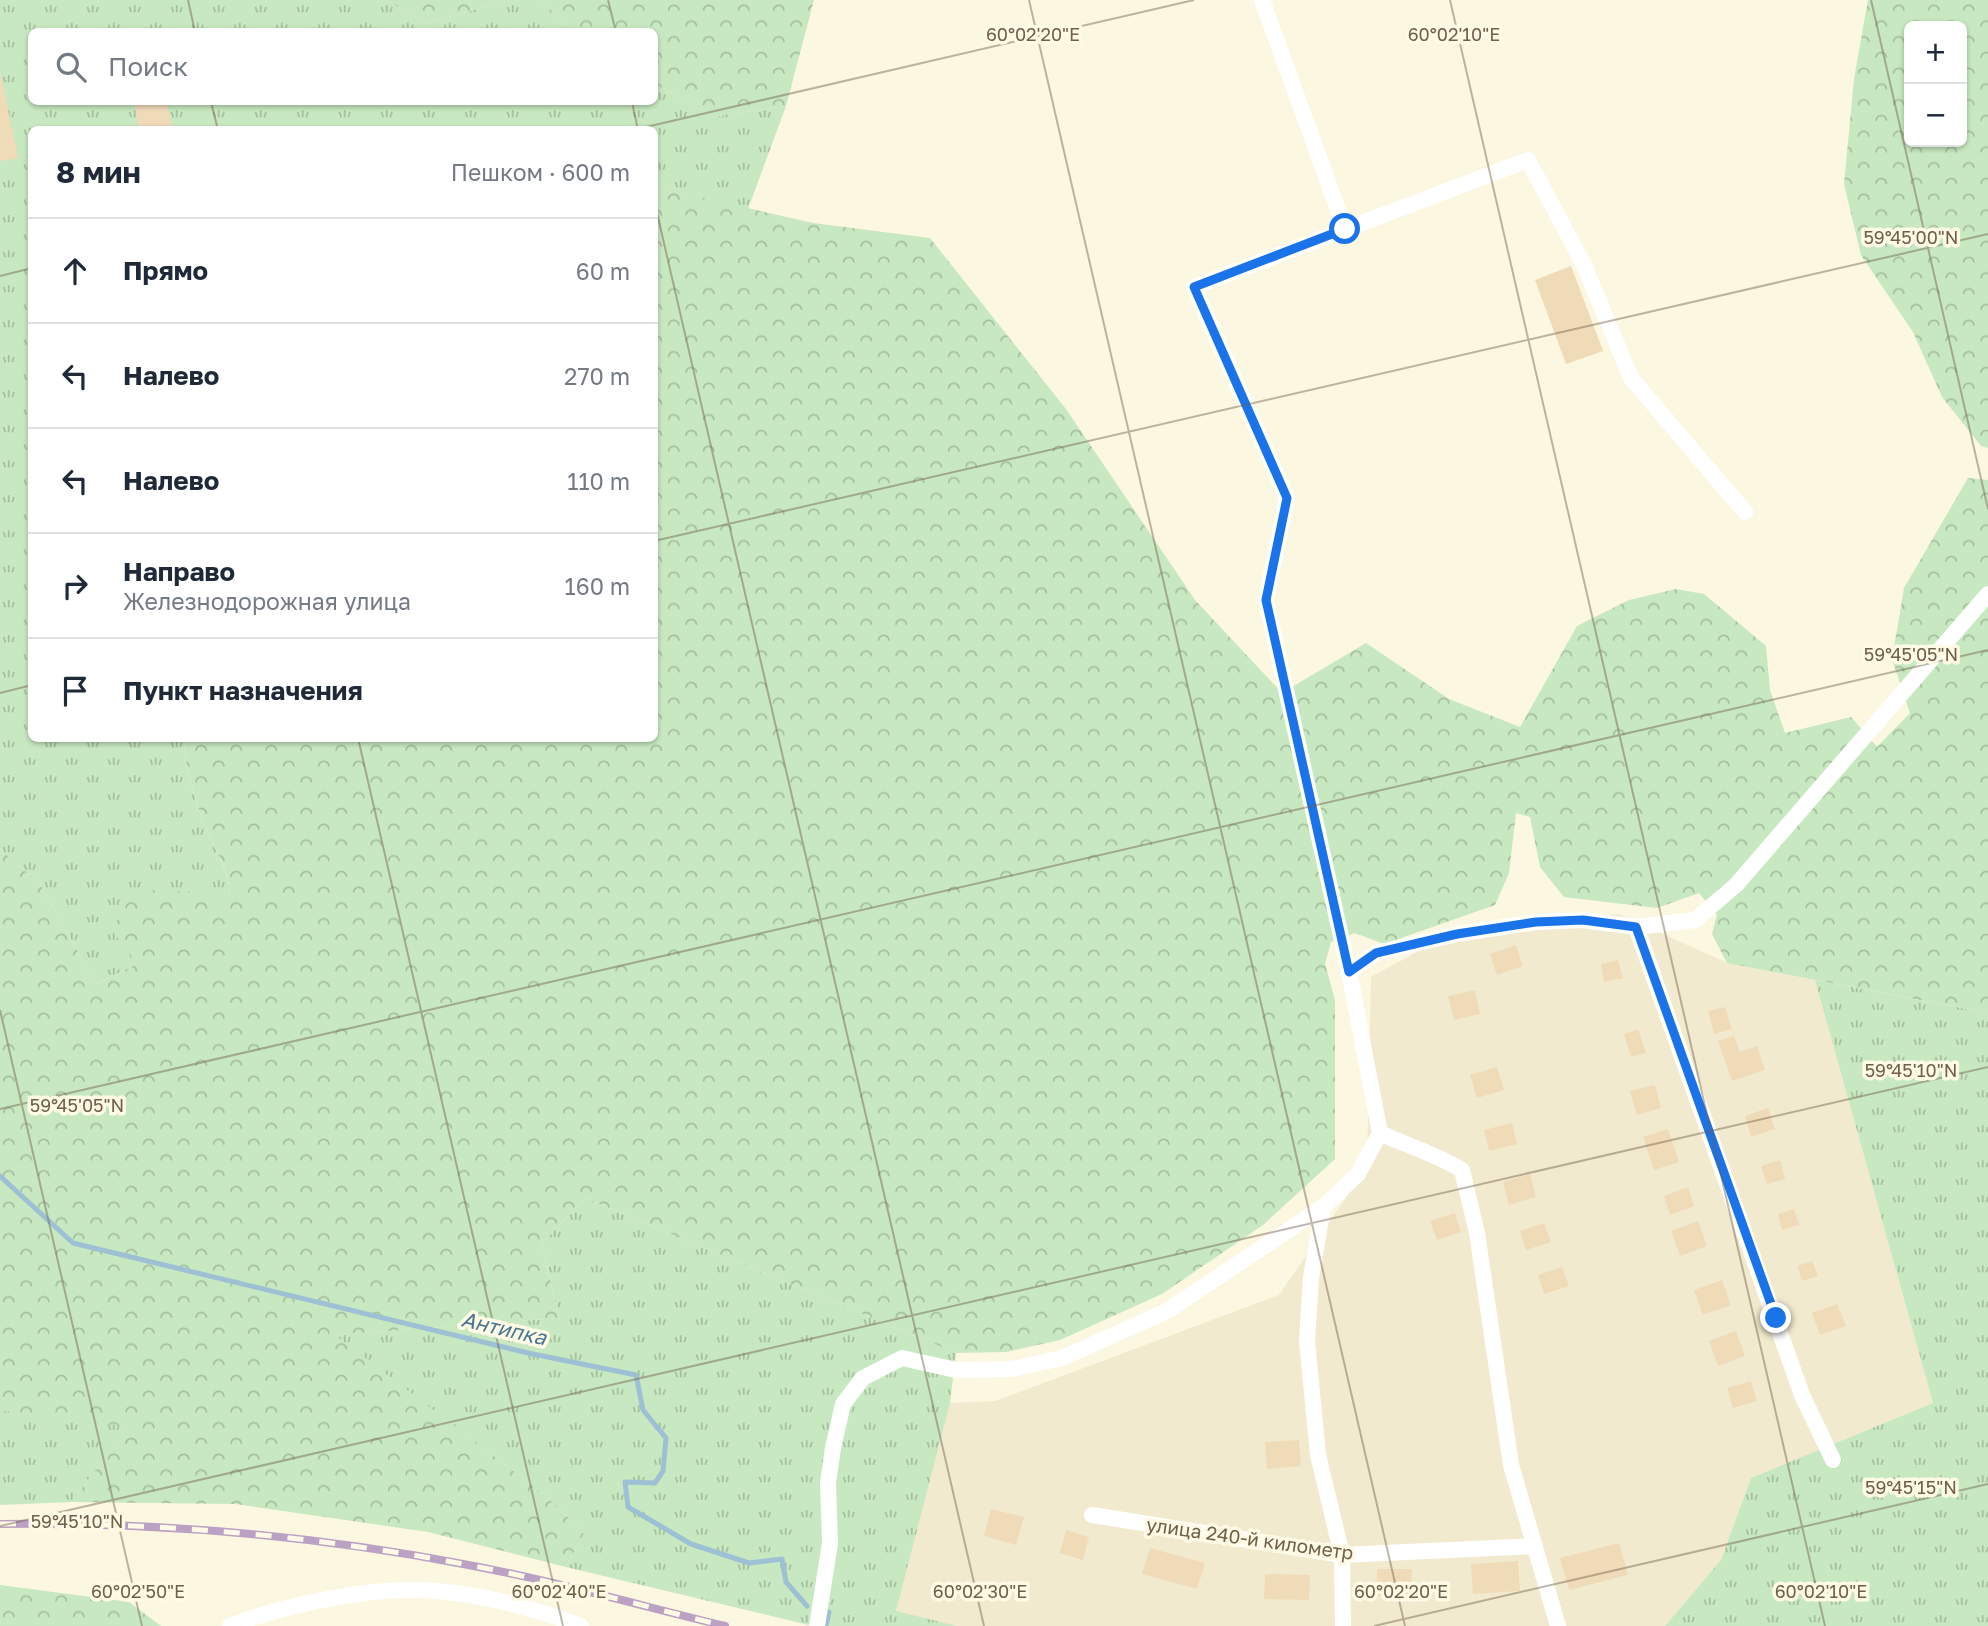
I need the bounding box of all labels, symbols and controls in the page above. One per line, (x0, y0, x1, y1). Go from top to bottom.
map controls (1904, 21, 1967, 147)
button: + (1904, 21, 1967, 84)
text: 60°02'20"E (986, 23, 1080, 45)
text: 60°02'10"E (1408, 23, 1500, 45)
search box (28, 28, 658, 105)
icon: search (52, 48, 90, 86)
text: Поиск (108, 51, 188, 82)
button: − (1904, 84, 1967, 147)
text: 8 мин (56, 154, 141, 190)
text: Пешком · 600 m (451, 158, 630, 186)
route start (1329, 213, 1360, 244)
text: 59°45'00"N (1863, 226, 1959, 248)
icon: ahead (56, 252, 94, 290)
text: Прямо (123, 255, 208, 286)
text: 60 m (576, 257, 630, 285)
icon: left (56, 357, 94, 395)
text: Налево (123, 360, 219, 391)
text: 270 m (564, 362, 630, 390)
icon: left (56, 462, 94, 500)
text: Налево (123, 465, 219, 496)
text: 110 m (567, 467, 630, 495)
text: Направо (123, 556, 235, 587)
icon: right (56, 567, 94, 605)
text: 160 m (565, 572, 630, 600)
text: Железнодорожная улица (123, 587, 411, 615)
text: 59°45'05"N (1864, 643, 1958, 665)
icon: arrive (56, 672, 94, 710)
text: Пункт назначения (123, 675, 363, 706)
text: 59°45'10"N (1865, 1059, 1957, 1081)
text: 59°45'05"N (30, 1094, 124, 1116)
route end (1760, 1302, 1791, 1333)
water label: Антипка (459, 1306, 550, 1351)
text: 59°45'15"N (1865, 1476, 1957, 1498)
text: 59°45'10"N (31, 1510, 123, 1532)
street label: улица 240-й километр (1145, 1512, 1355, 1564)
text: 60°02'50"E (91, 1580, 185, 1602)
text: 60°02'40"E (512, 1580, 606, 1602)
text: 60°02'30"E (933, 1580, 1027, 1602)
text: 60°02'20"E (1354, 1580, 1448, 1602)
text: 60°02'10"E (1775, 1580, 1867, 1602)

